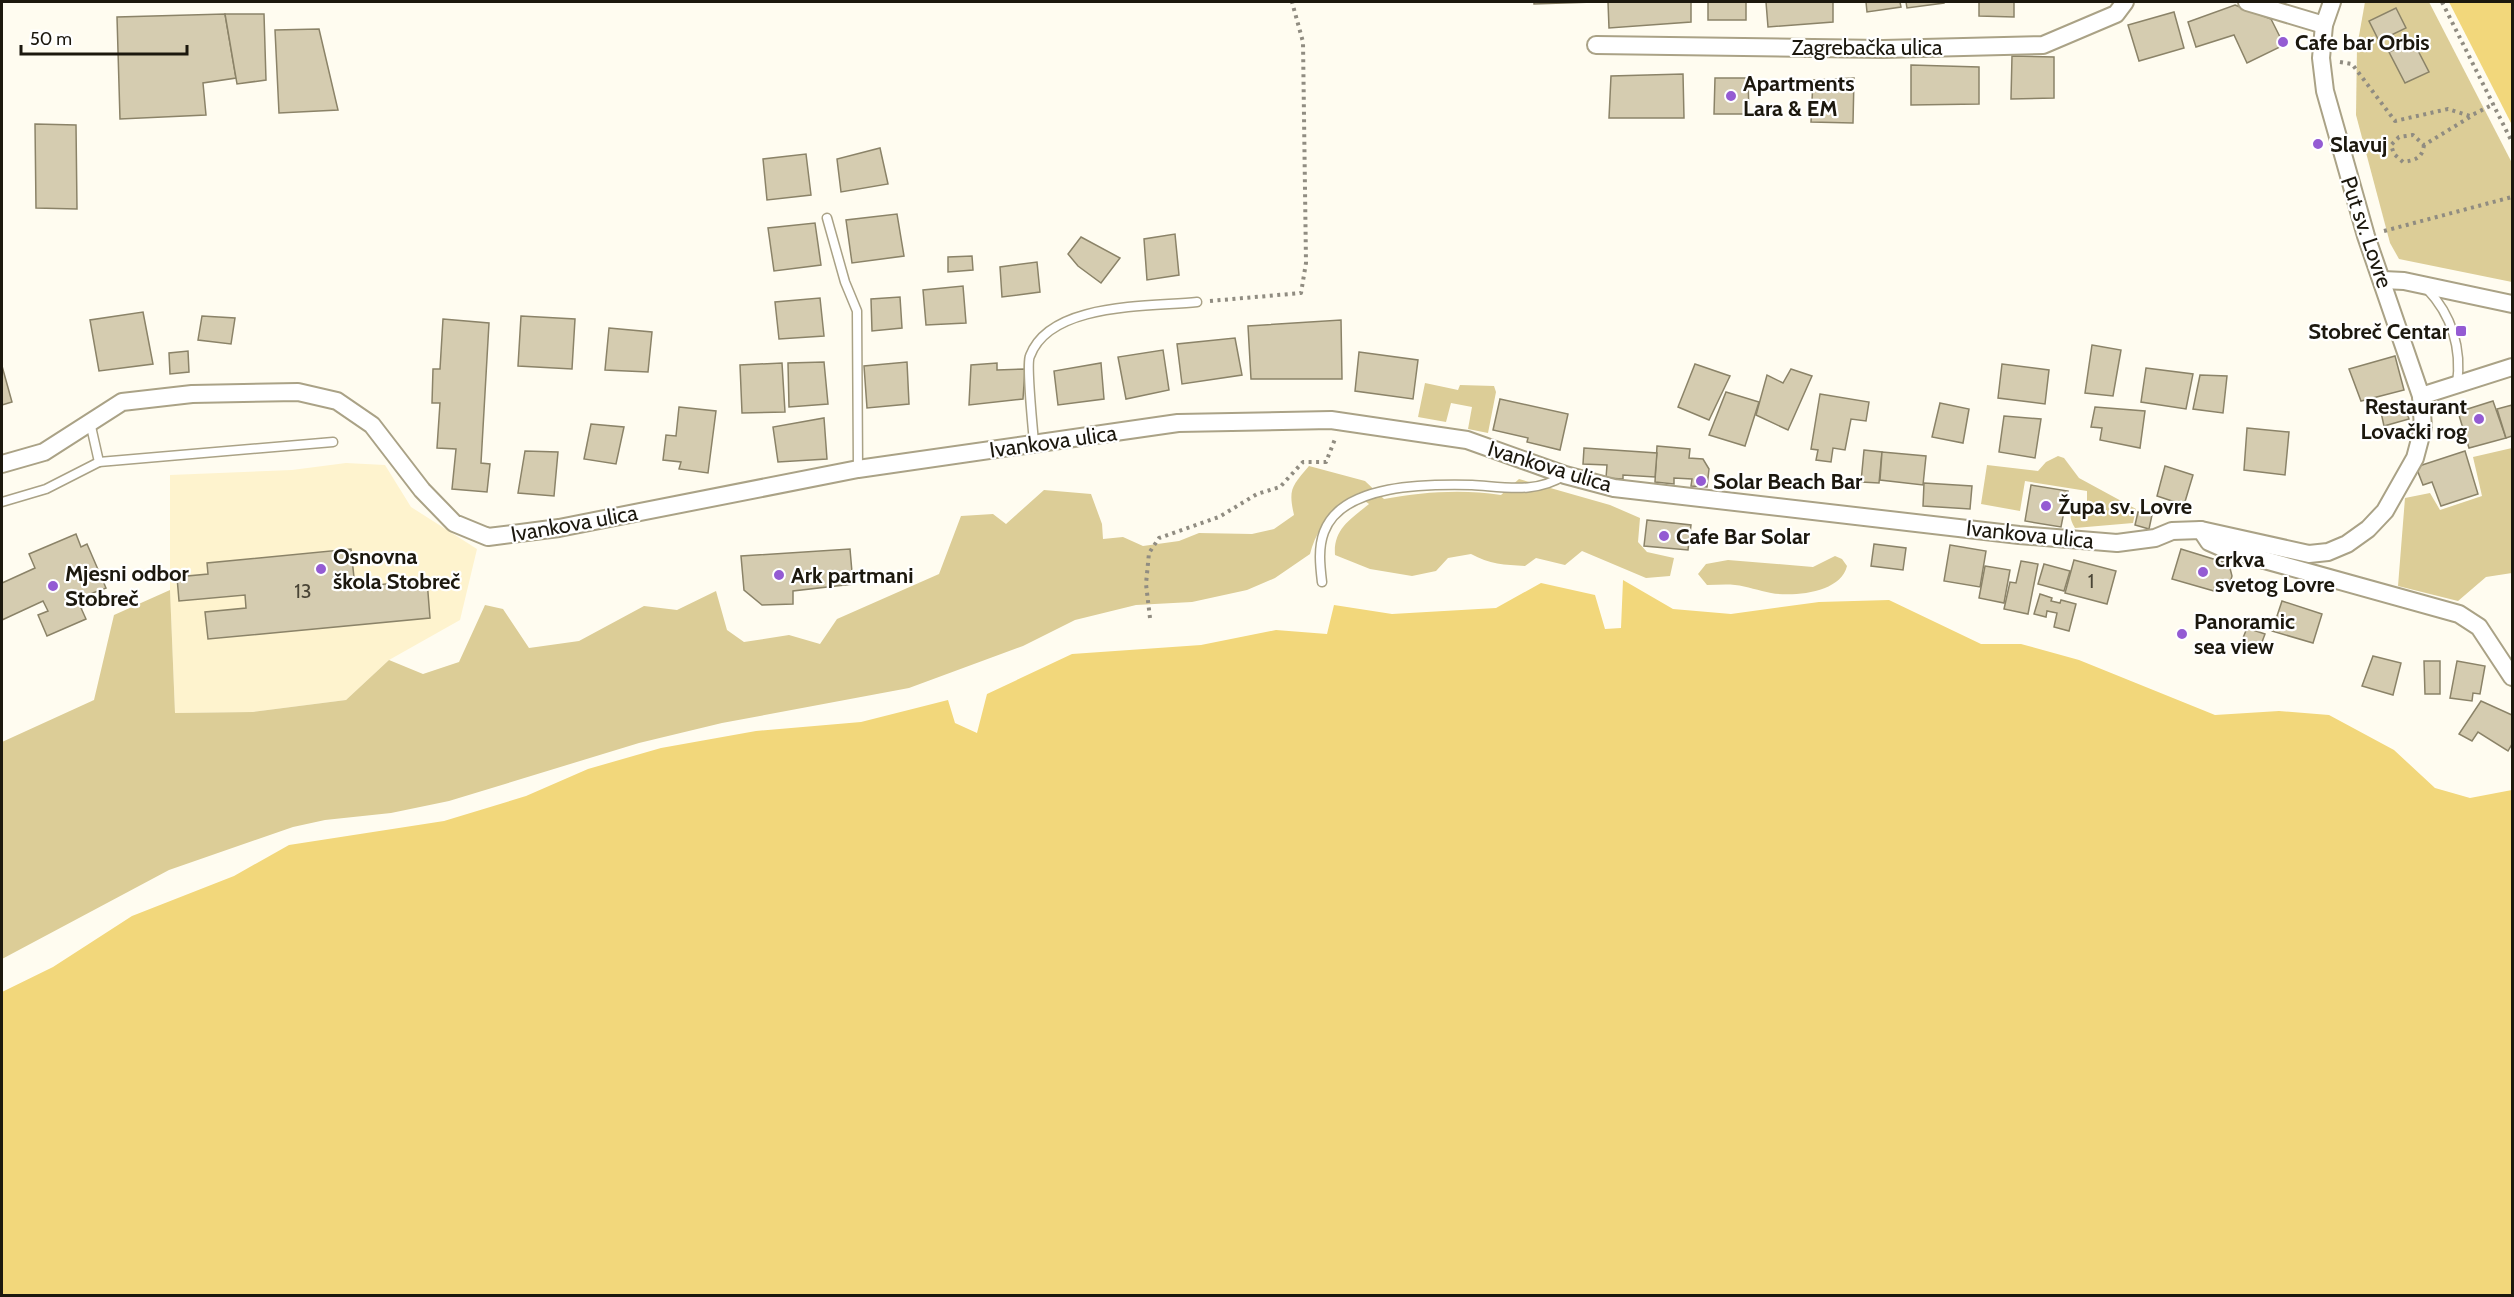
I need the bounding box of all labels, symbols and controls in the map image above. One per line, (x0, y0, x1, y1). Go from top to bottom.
scale bar (21, 18, 188, 56)
text: 50 m (30, 28, 72, 50)
place label: Cafe bar Orbis (2295, 29, 2430, 56)
street label: Zagrebačka ulica (1791, 34, 1943, 61)
marker: Cafe bar Orbis (2276, 35, 2290, 49)
place label: Apartments Lara & EM (1743, 70, 1854, 122)
marker: Apartments Lara & EM (1724, 89, 1738, 103)
place label: Slavuj (2330, 131, 2387, 158)
marker: Slavuj (2311, 137, 2325, 151)
street label: Put sv. Lovre (2335, 173, 2398, 292)
place label: Stobreč Centar (2308, 318, 2450, 345)
marker: Stobreč Centar (2454, 324, 2468, 338)
place label: Restaurant Lovački rog (2360, 393, 2467, 445)
marker: Restaurant Lovački rog (2472, 412, 2486, 426)
street label: Ivankova ulica (988, 419, 1119, 464)
street label: Ivankova ulica (1485, 435, 1616, 498)
place label: Solar Beach Bar (1713, 468, 1863, 495)
marker: Solar Beach Bar (1694, 474, 1708, 488)
place label: Župa sv. Lovre (2058, 493, 2192, 520)
street label: Ivankova ulica (509, 499, 640, 548)
marker: Župa sv. Lovre (2039, 499, 2053, 513)
street label: Ivankova ulica (1965, 514, 2096, 555)
place label: Cafe Bar Solar (1676, 523, 1811, 550)
marker: Cafe Bar Solar (1657, 529, 1671, 543)
place label: Osnovna škola Stobreč (333, 543, 460, 595)
place label: crkva svetog Lovre (2215, 546, 2335, 598)
place label: Mjesni odbor Stobreč (65, 560, 190, 612)
marker: Osnovna škola Stobreč (314, 562, 328, 576)
place label: Ark partmani (791, 562, 914, 589)
marker: crkva svetog Lovre (2196, 565, 2210, 579)
marker: Ark partmani (772, 568, 786, 582)
house number: 1 (2088, 569, 2094, 593)
marker: Mjesni odbor Stobreč (46, 579, 60, 593)
house number: 13 (294, 579, 312, 603)
place label: Panoramic sea view (2194, 608, 2295, 660)
marker: Panoramic sea view (2175, 627, 2189, 641)

